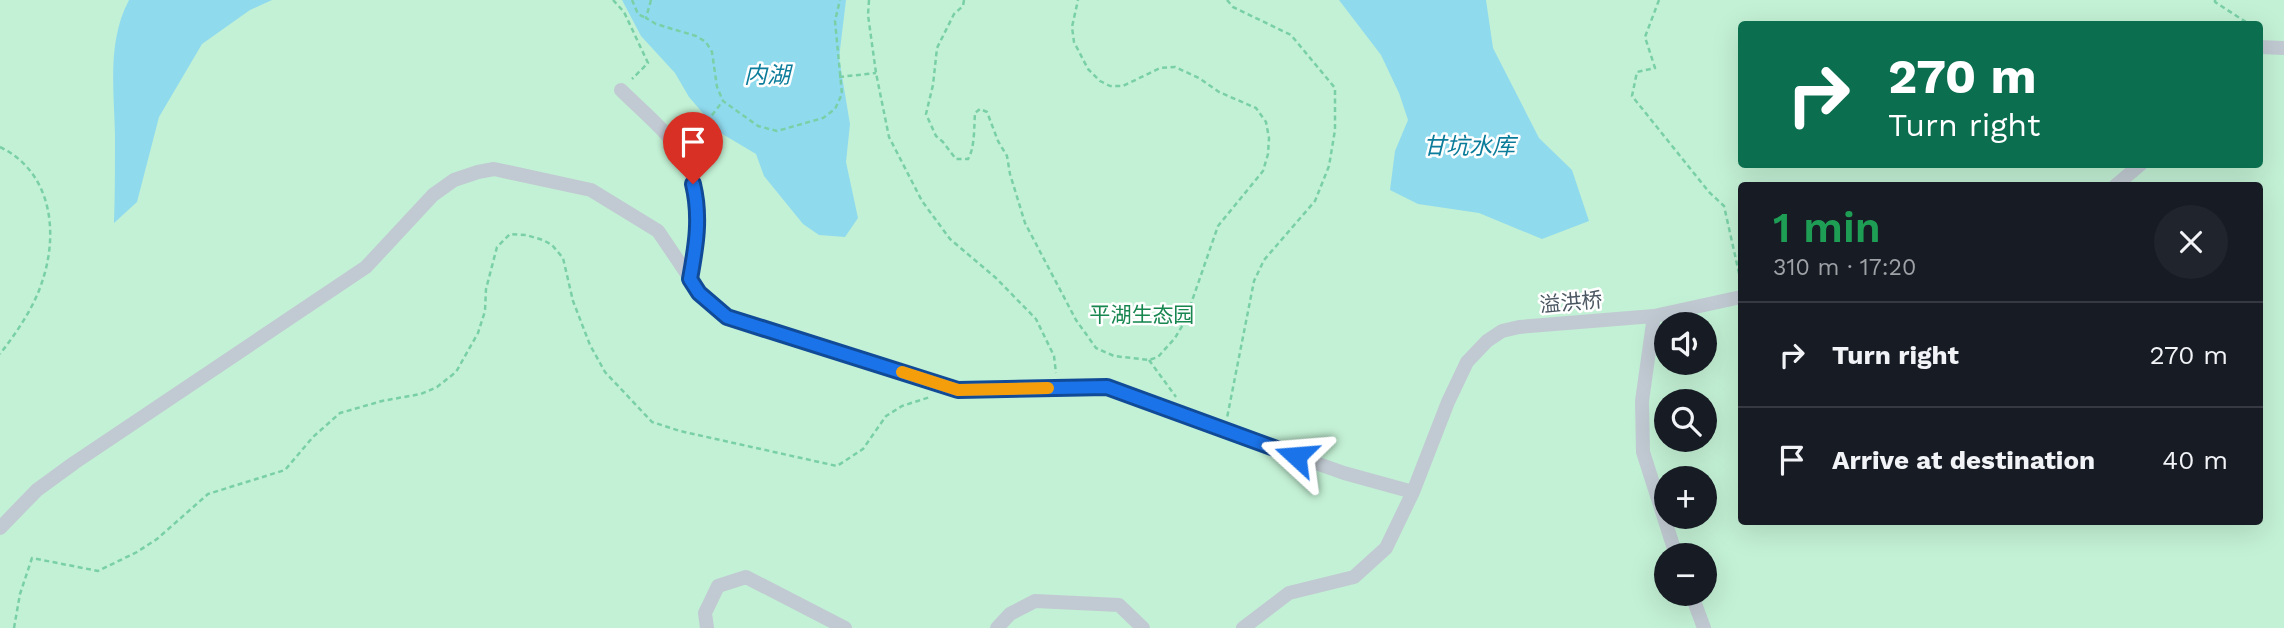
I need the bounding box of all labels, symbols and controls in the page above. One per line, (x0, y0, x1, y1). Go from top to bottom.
text: 270 m (1888, 47, 2037, 105)
icon: right (1773, 49, 1864, 140)
water label: 内湖 (744, 62, 793, 89)
text: Turn right (1888, 106, 2040, 144)
pin (663, 112, 723, 184)
icon: arrive (674, 123, 712, 161)
water label: 甘坑水库 (1423, 133, 1519, 160)
text: 1 min (1773, 203, 1881, 252)
button: close (2154, 205, 2228, 279)
text: 310 m · 17:20 (1773, 254, 1916, 281)
street label: 溢洪桥 (1539, 287, 1603, 317)
park label: 平湖生态园 (1090, 302, 1195, 327)
map controls (1654, 312, 1717, 606)
button: sound (1654, 312, 1717, 375)
icon: right (1773, 336, 1811, 374)
text: Turn right (1832, 340, 1959, 370)
text: 270 m (2149, 340, 2228, 370)
button: search (1654, 389, 1717, 452)
position arrow (1259, 419, 1333, 493)
icon: arrive (1773, 441, 1811, 479)
text: Arrive at destination (1832, 445, 2095, 475)
text: 40 m (2162, 445, 2228, 475)
button: + (1654, 466, 1717, 529)
button: − (1654, 543, 1717, 606)

